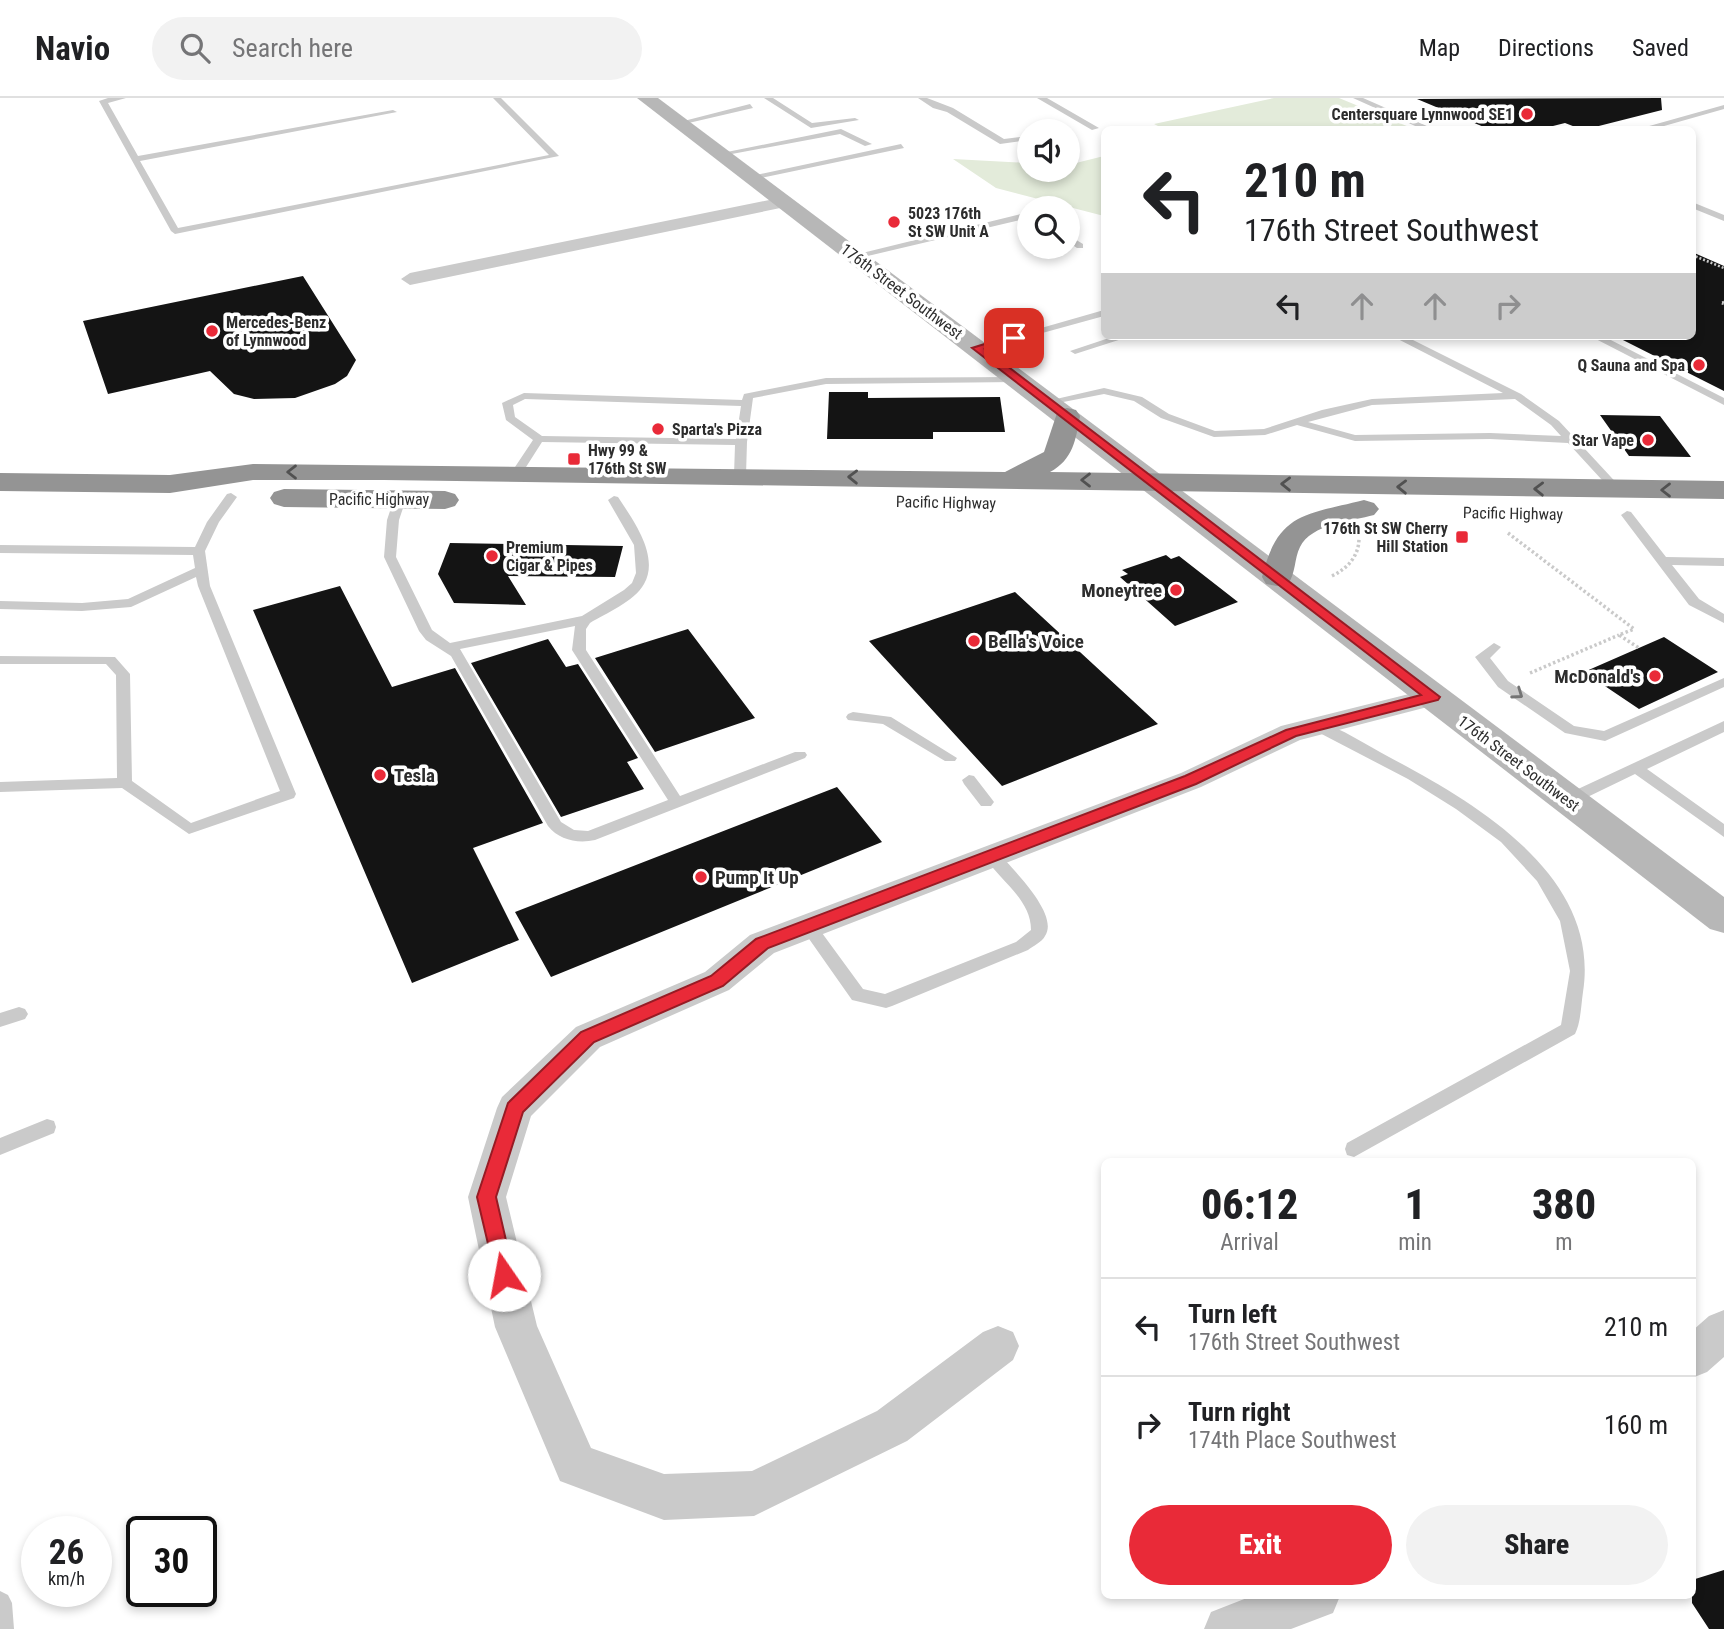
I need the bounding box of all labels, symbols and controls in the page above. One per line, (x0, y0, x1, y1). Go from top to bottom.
search box (152, 17, 642, 80)
text: Navio (35, 29, 110, 68)
icon: search (176, 29, 214, 67)
text: Search here (232, 33, 353, 63)
text: Map (1419, 34, 1460, 62)
text: Directions (1498, 34, 1594, 62)
text: Saved (1632, 34, 1689, 62)
place label: Centersquare Lynnwood SE1 (1332, 105, 1513, 124)
marker: Centersquare Lynnwood SE1 (1519, 106, 1535, 122)
map controls (1017, 119, 1080, 259)
button: sound (1017, 119, 1080, 182)
text: 210 m (1244, 152, 1366, 209)
icon: left (1129, 154, 1220, 245)
button: search (1017, 196, 1080, 259)
place label: 5023 176th St SW Unit A (908, 204, 989, 241)
text: 176th Street Southwest (1244, 211, 1539, 249)
marker: 5023 176th St SW Unit A (886, 214, 902, 230)
street label: 176th Street Southwest (837, 239, 967, 344)
icon: left (1270, 287, 1308, 325)
icon: ahead (1343, 287, 1381, 325)
icon: ahead (1416, 287, 1454, 325)
icon: right (1489, 287, 1527, 325)
pin (984, 308, 1044, 368)
place label: Mercedes-Benz of Lynnwood (226, 313, 326, 350)
icon: arrive (995, 319, 1033, 357)
marker: Mercedes-Benz of Lynnwood (204, 323, 220, 339)
place label: Q Sauna and Spa (1577, 356, 1685, 375)
marker: Q Sauna and Spa (1691, 357, 1707, 373)
place label: Sparta's Pizza (672, 420, 762, 439)
marker: Sparta's Pizza (650, 421, 666, 437)
place label: Star Vape (1572, 431, 1634, 450)
marker: Star Vape (1640, 432, 1656, 448)
place label: Hwy 99 & 176th St SW (588, 441, 667, 478)
marker: Hwy 99 & 176th St SW (566, 451, 582, 467)
one-way arrow (287, 464, 297, 480)
one-way arrow (847, 469, 858, 485)
one-way arrow (1080, 472, 1090, 488)
one-way arrow (1280, 477, 1291, 492)
one-way arrow (1397, 479, 1408, 494)
one-way arrow (1534, 481, 1544, 497)
one-way arrow (1660, 482, 1671, 498)
street label: Pacific Highway (329, 490, 429, 509)
street label: Pacific Highway (896, 492, 997, 513)
street label: Pacific Highway (1463, 503, 1564, 524)
place label: 176th St SW Cherry Hill Station (1323, 519, 1448, 556)
marker: 176th St SW Cherry Hill Station (1454, 529, 1470, 545)
place label: Premium Cigar & Pipes (506, 538, 593, 575)
marker: Premium Cigar & Pipes (484, 548, 500, 564)
place label: Moneytree (1081, 579, 1162, 602)
marker: Moneytree (1168, 582, 1184, 598)
place label: Bella's Voice (988, 630, 1084, 653)
marker: Bella's Voice (966, 633, 982, 649)
place label: McDonald's (1554, 665, 1641, 688)
marker: McDonald's (1647, 668, 1663, 684)
one-way arrow (1510, 686, 1523, 698)
street label: 176th Street Southwest (1454, 711, 1584, 816)
place label: Tesla (394, 764, 435, 787)
marker: Tesla (372, 767, 388, 783)
place label: Pump It Up (715, 866, 799, 889)
marker: Pump It Up (693, 869, 709, 885)
text: 06:12 (1201, 1180, 1298, 1229)
text: 1 (1404, 1180, 1426, 1229)
text: 380 (1532, 1180, 1596, 1229)
text: Arrival (1220, 1229, 1279, 1256)
text: min (1398, 1229, 1432, 1256)
text: m (1555, 1229, 1573, 1256)
position arrow (467, 1238, 541, 1312)
text: Turn left (1188, 1299, 1277, 1329)
icon: left (1129, 1308, 1167, 1346)
text: 210 m (1604, 1312, 1668, 1342)
text: 176th Street Southwest (1188, 1329, 1400, 1356)
text: Turn right (1188, 1397, 1290, 1427)
icon: right (1129, 1406, 1167, 1444)
text: 160 m (1604, 1410, 1668, 1440)
text: 174th Place Southwest (1188, 1427, 1397, 1454)
button: Exit (1129, 1505, 1392, 1585)
button: Share (1406, 1505, 1668, 1585)
speed limit sign: 30 (126, 1516, 217, 1607)
text: 26 (49, 1532, 84, 1573)
text: km/h (48, 1568, 85, 1589)

